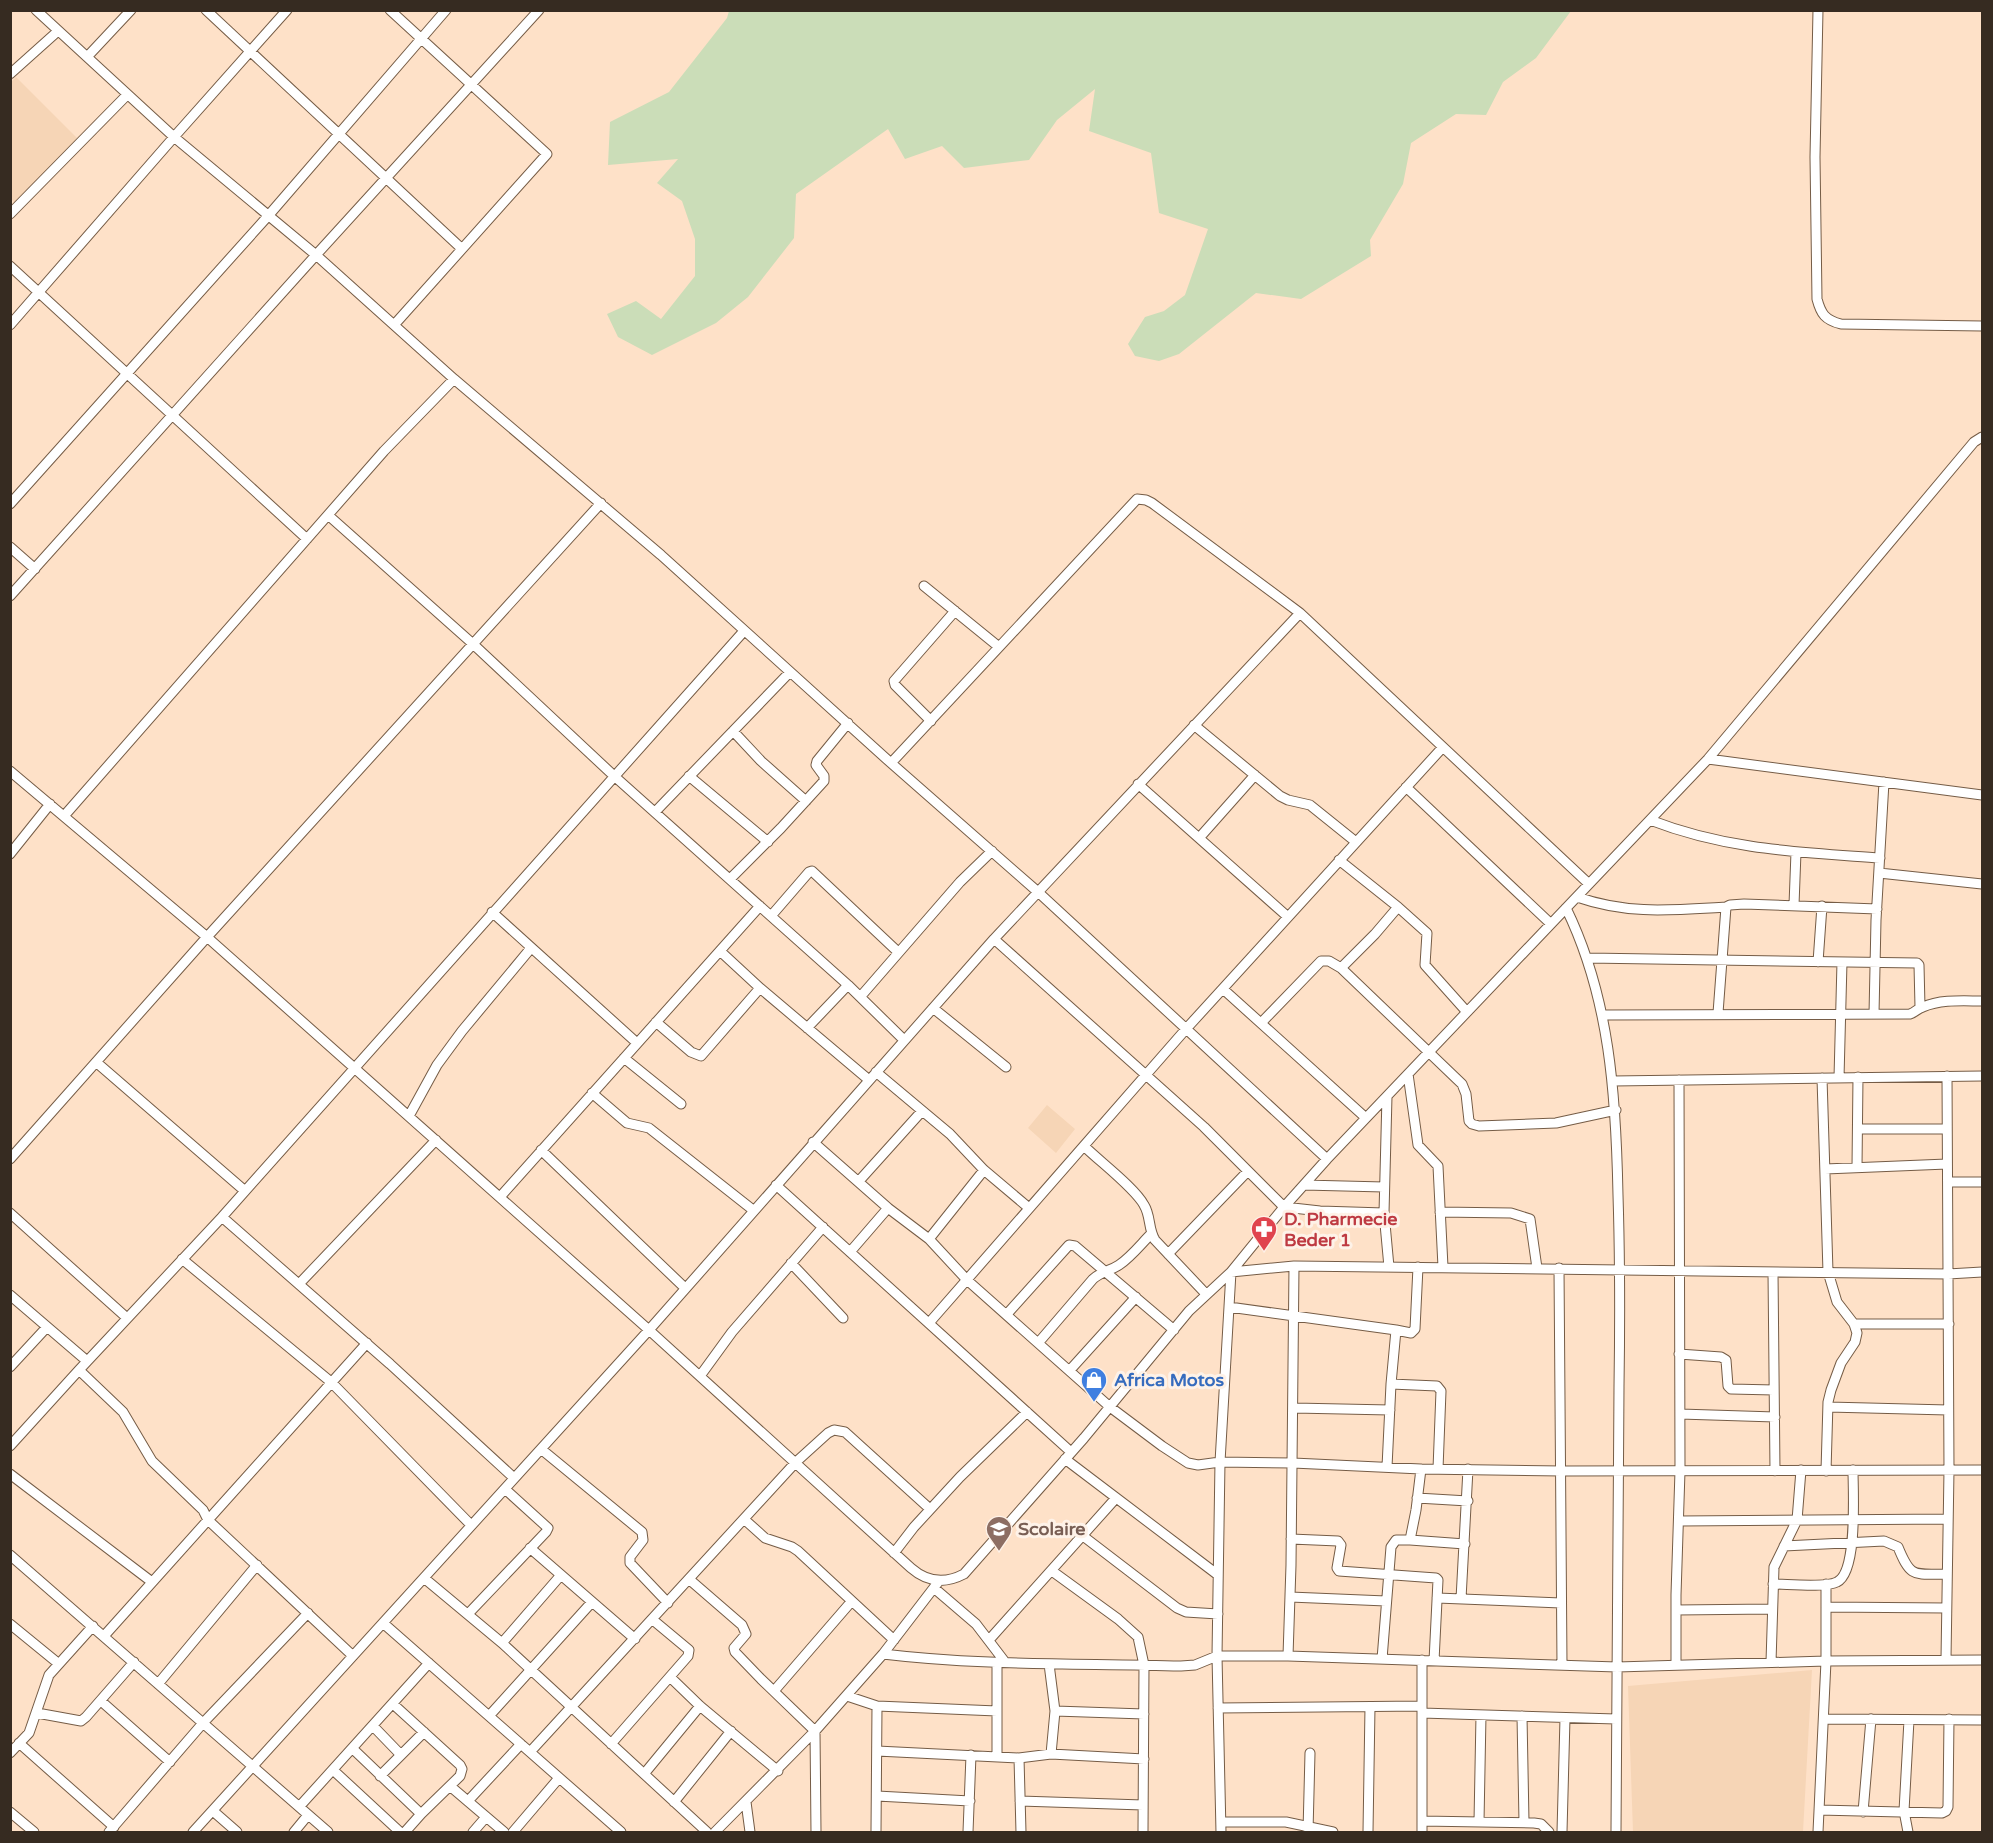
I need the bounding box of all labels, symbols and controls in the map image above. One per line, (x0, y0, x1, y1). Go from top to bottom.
place label: D. Pharmecie Beder 1 (1284, 1208, 1397, 1251)
pharmacy icon: D. Pharmecie Beder 1 (1249, 1214, 1279, 1252)
shop icon: Africa Motos (1079, 1365, 1109, 1403)
place label: Africa Motos (1114, 1369, 1224, 1391)
school or university icon: Scolaire (984, 1514, 1014, 1552)
place label: Scolaire (1018, 1518, 1085, 1540)

